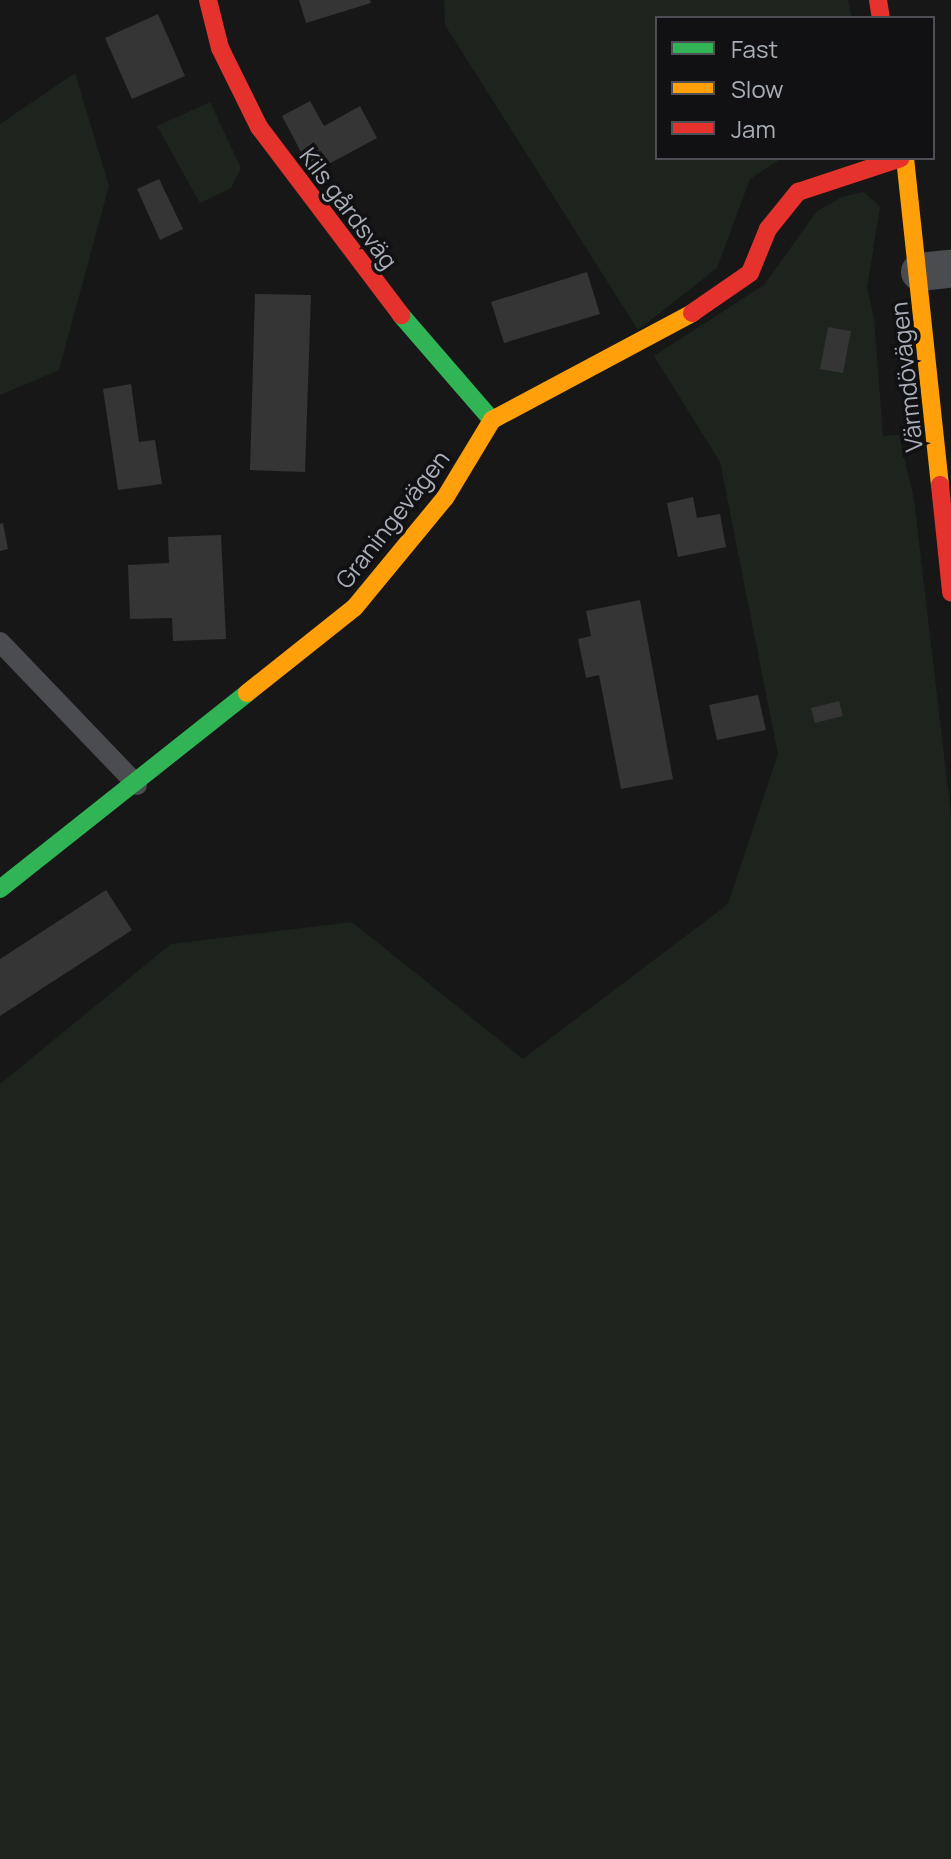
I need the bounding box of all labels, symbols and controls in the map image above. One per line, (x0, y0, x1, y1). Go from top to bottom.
legend (655, 16, 935, 160)
text: Fast (731, 32, 778, 65)
text: Slow (731, 72, 784, 105)
text: Jam (731, 112, 776, 145)
street label: Kils gårdsväg (294, 142, 404, 274)
street label: Värmdövägen (884, 301, 928, 453)
street label: Graningevägen (329, 444, 455, 594)

